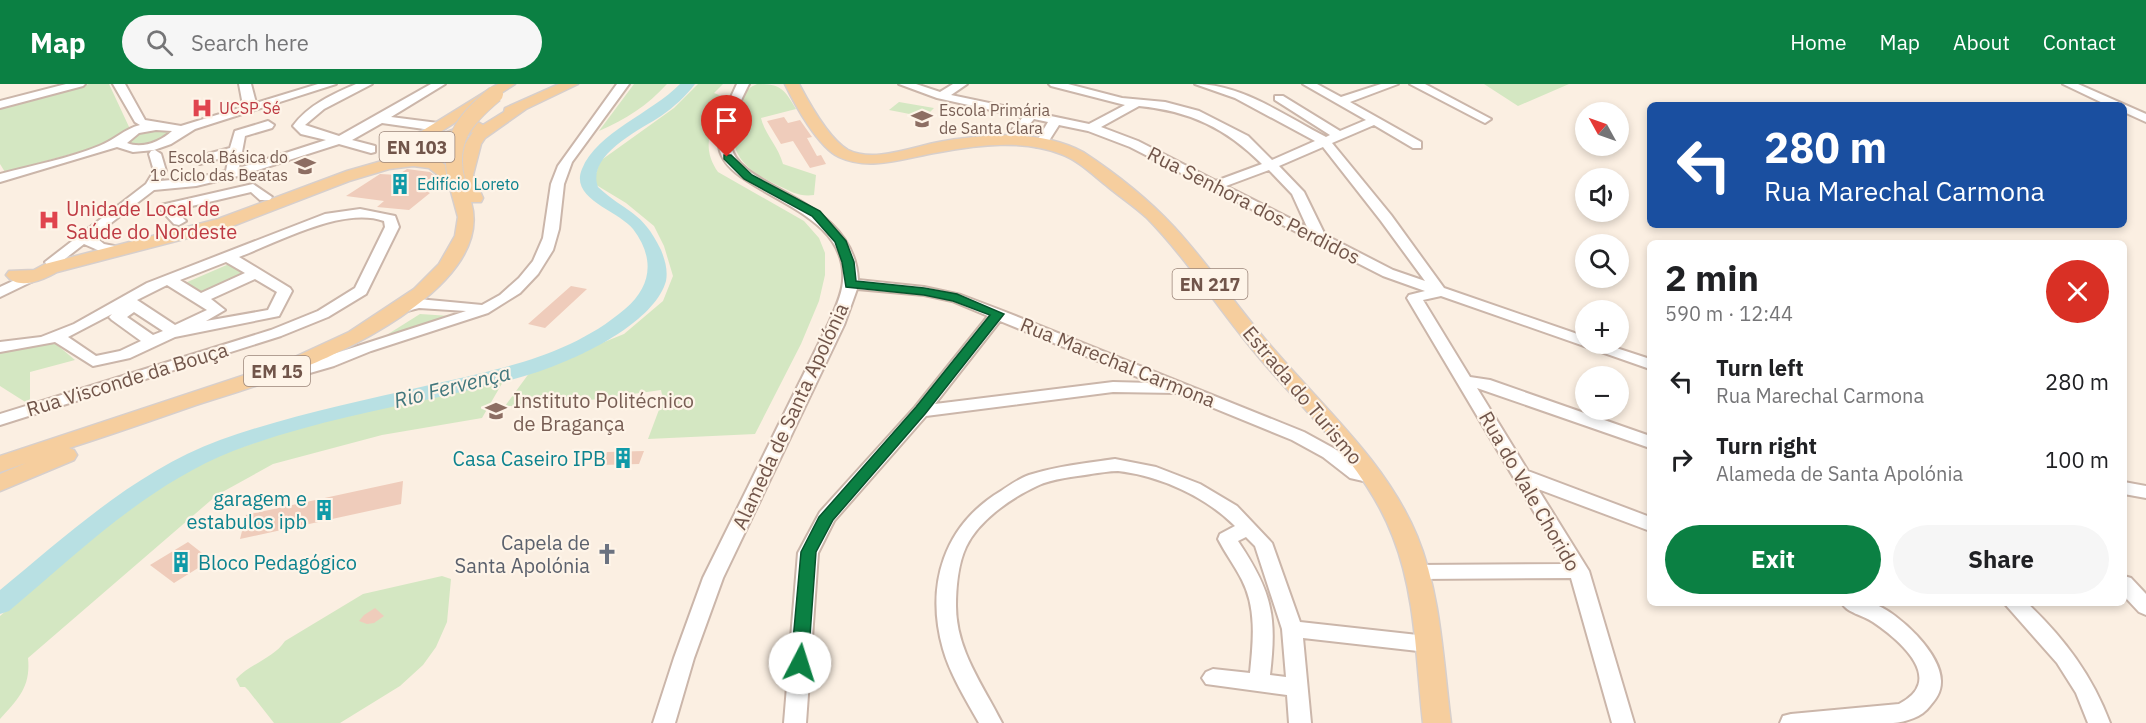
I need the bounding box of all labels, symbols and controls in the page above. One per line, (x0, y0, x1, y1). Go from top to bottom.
search box (122, 15, 542, 69)
text: Map (30, 24, 86, 61)
icon: search (143, 26, 176, 59)
text: Search here (191, 28, 309, 57)
text: Home (1790, 28, 1847, 56)
text: Map (1880, 28, 1920, 56)
text: About (1953, 28, 2010, 56)
text: Contact (2043, 28, 2116, 56)
pin (701, 95, 752, 157)
hospital icon: UCSP Sé (190, 96, 214, 120)
place label: UCSP Sé (219, 98, 281, 118)
place label: Escola Primária de Santa Clara (939, 100, 1050, 138)
north arrow (1575, 102, 1629, 156)
map controls (1575, 102, 1629, 420)
icon: arrive (710, 104, 743, 137)
school or university icon: Escola Primária de Santa Clara (910, 107, 934, 131)
text: 280 m (1764, 120, 1887, 175)
icon: left (1665, 126, 1743, 204)
road number: EN 103 (380, 132, 454, 162)
street label: Rua Senhora dos Perdidos (1143, 140, 1365, 270)
place label: Escola Básica do 1º Ciclo das Beatas (150, 147, 288, 185)
school or university icon: Escola Básica do 1º Ciclo das Beatas (293, 154, 317, 178)
button: sound (1575, 168, 1629, 222)
building icon: Edifício Loreto (388, 172, 412, 196)
text: Rua Marechal Carmona (1764, 173, 2045, 208)
place label: Edifício Loreto (417, 174, 519, 194)
place label: Unidade Local de Saúde do Nordeste (66, 195, 237, 245)
hospital icon: Unidade Local de Saúde do Nordeste (37, 208, 61, 232)
button: search (1575, 234, 1629, 288)
text: 2 min (1665, 254, 1759, 301)
button: close (2046, 260, 2109, 323)
road number: EN 217 (1172, 269, 1248, 299)
street label: Alameda de Santa Apolónia (726, 298, 855, 534)
button: + (1575, 300, 1629, 354)
text: 590 m · 12:44 (1665, 300, 1793, 327)
street label: Rua Marechal Carmona (1016, 311, 1220, 414)
street label: Estrada do Turismo (1237, 320, 1369, 470)
street label: Rua Visconde da Bouça (23, 335, 231, 423)
text: Turn left (1716, 353, 1804, 382)
road number: EM 15 (244, 356, 310, 386)
water label: Rio Fervença (391, 358, 513, 414)
icon: left (1665, 365, 1698, 398)
button: − (1575, 366, 1629, 420)
text: 280 m (2045, 367, 2109, 396)
text: Rua Marechal Carmona (1716, 382, 1924, 409)
place label: Instituto Politécnico de Bragança (513, 387, 694, 437)
school or university icon: Instituto Politécnico de Bragança (484, 399, 508, 423)
street label: Rua do Vale Chorido (1473, 406, 1587, 576)
text: Turn right (1716, 431, 1817, 460)
icon: right (1665, 443, 1698, 476)
place label: Casa Caseiro IPB (453, 445, 606, 472)
text: 100 m (2045, 445, 2109, 474)
building icon: Casa Caseiro IPB (611, 446, 635, 470)
text: Alameda de Santa Apolónia (1716, 460, 1963, 487)
place label: garagem e estabulos ipb (186, 485, 307, 535)
building icon: garagem e estabulos ipb (312, 498, 336, 522)
button: Exit (1665, 525, 1881, 594)
button: Share (1893, 525, 2109, 594)
place label: Capela de Santa Apolónia (455, 529, 590, 579)
church icon: Capela de Santa Apolónia (595, 542, 619, 566)
place label: Bloco Pedagógico (198, 549, 357, 576)
building icon: Bloco Pedagógico (169, 550, 193, 574)
position arrow (768, 631, 832, 695)

